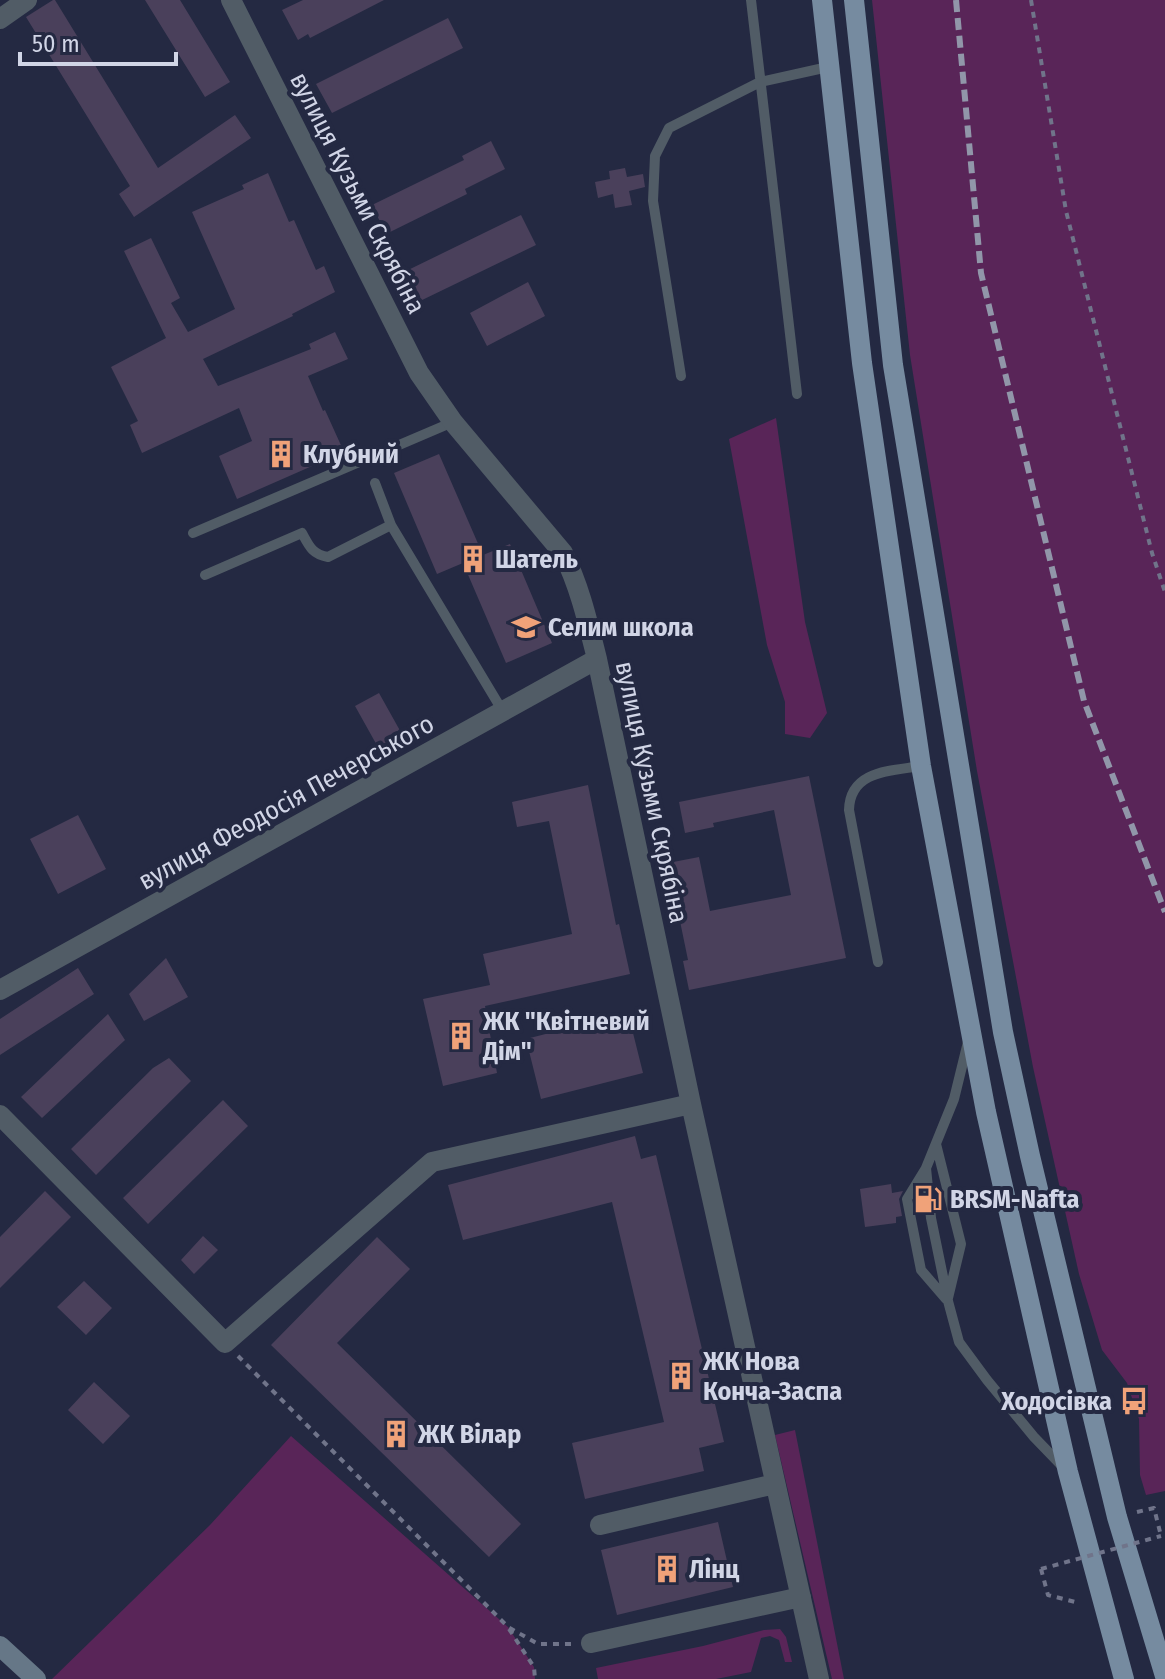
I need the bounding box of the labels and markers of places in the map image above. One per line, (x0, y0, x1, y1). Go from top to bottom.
building icon: Клубний (266, 439, 296, 469)
place label: Клубний (303, 439, 399, 470)
building icon: Шатель (458, 544, 488, 574)
place label: Шатель (495, 544, 579, 575)
school or university icon: Селим школа (511, 612, 541, 642)
place label: Селим школа (548, 612, 694, 643)
place label: ЖК "Квітневий Дім" (482, 1006, 650, 1067)
building icon: ЖК "Квітневий Дім" (446, 1021, 476, 1051)
fuel station icon: BRSM-Nafta (913, 1184, 943, 1214)
place label: BRSM-Nafta (950, 1184, 1080, 1215)
place label: ЖК Нова Конча-Заспа (702, 1346, 842, 1407)
building icon: ЖК Нова Конча-Заспа (666, 1361, 696, 1391)
place label: Ходосівка (1000, 1386, 1112, 1417)
bus stop icon: Ходосівка (1119, 1386, 1149, 1416)
building icon: ЖК Вілар (381, 1419, 411, 1449)
place label: ЖК Вілар (417, 1419, 521, 1450)
building icon: Лінц (652, 1554, 682, 1584)
place label: Лінц (689, 1554, 740, 1585)

